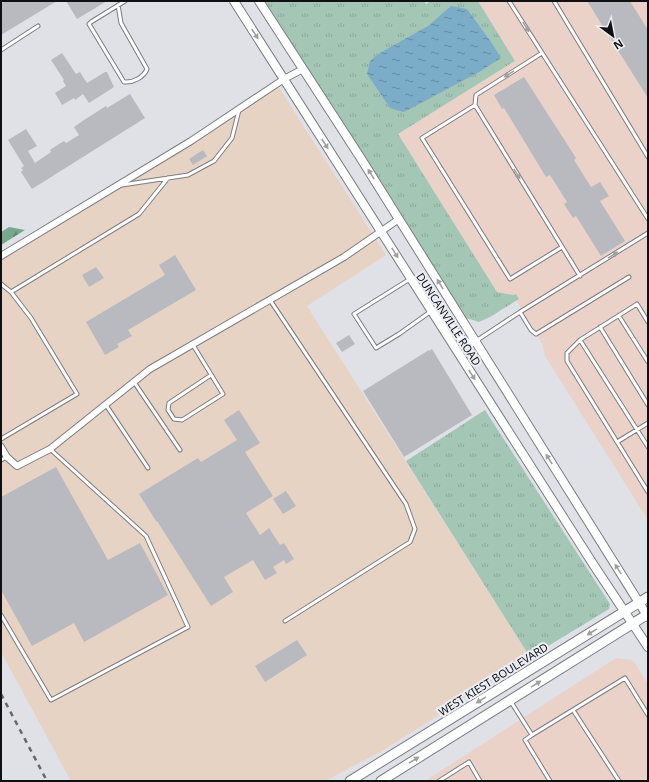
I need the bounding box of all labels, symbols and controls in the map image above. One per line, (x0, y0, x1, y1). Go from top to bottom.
north arrow (593, 16, 633, 56)
one-way arrow (522, 21, 529, 33)
one-way arrow (251, 29, 259, 39)
text: N (611, 36, 626, 54)
one-way arrow (504, 70, 514, 78)
one-way arrow (321, 138, 329, 149)
one-way arrow (367, 169, 375, 180)
one-way arrow (513, 169, 521, 179)
one-way arrow (391, 247, 398, 259)
one-way arrow (608, 251, 618, 259)
street label: DUNCANVILLE ROAD (413, 270, 485, 368)
one-way arrow (437, 279, 444, 290)
one-way arrow (468, 369, 476, 380)
one-way arrow (545, 454, 553, 464)
one-way arrow (614, 564, 622, 575)
one-way arrow (586, 628, 598, 635)
street label: WEST KIEST BOULEVARD (435, 639, 551, 719)
one-way arrow (531, 680, 541, 688)
one-way arrow (475, 696, 487, 703)
one-way arrow (408, 757, 420, 764)

